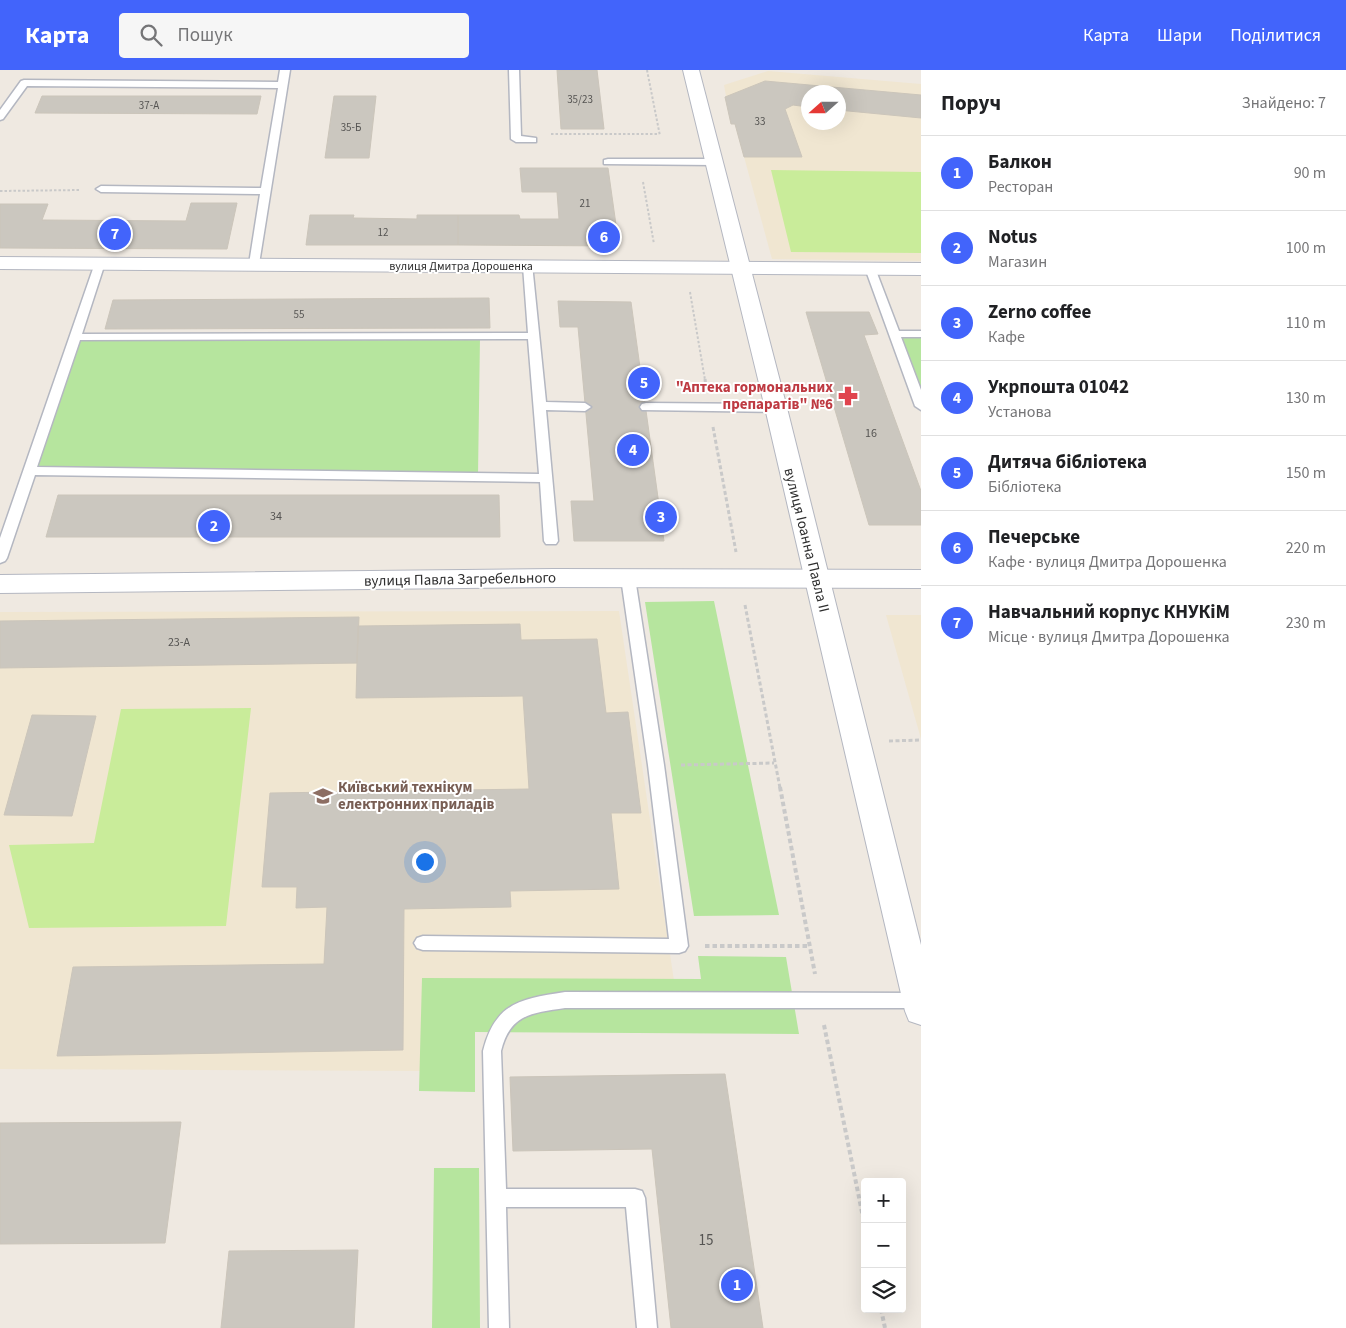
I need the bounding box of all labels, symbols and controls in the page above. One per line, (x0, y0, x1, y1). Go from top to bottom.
search box (119, 13, 469, 58)
text: Карта (25, 18, 89, 53)
icon: search (137, 21, 165, 49)
text: Пошук (177, 22, 233, 49)
text: Карта (1083, 23, 1129, 48)
text: Шари (1157, 23, 1202, 48)
text: Поділитися (1230, 23, 1321, 48)
north arrow (801, 85, 846, 130)
text: Поруч (941, 88, 1001, 118)
house number: 35/23 (567, 92, 593, 107)
text: Знайдено: 7 (1242, 92, 1326, 114)
house number: 37-А (139, 98, 159, 113)
house number: 33 (755, 114, 765, 129)
house number: 35-Б (341, 120, 361, 135)
text: Балкон (988, 149, 1052, 176)
text: 1 (953, 162, 961, 184)
text: 90 m (1294, 162, 1326, 184)
text: Ресторан (988, 176, 1053, 198)
house number: 21 (580, 196, 590, 211)
pin: 7 (99, 215, 131, 253)
pin: 6 (588, 218, 620, 256)
text: Notus (988, 224, 1037, 251)
house number: 12 (378, 225, 388, 240)
text: 2 (953, 237, 961, 259)
text: 100 m (1286, 237, 1326, 259)
text: Магазин (988, 251, 1047, 273)
street label: вулиця Дмитра Дорошенка (389, 258, 533, 275)
text: Zerno coffee (988, 299, 1091, 326)
house number: 55 (294, 307, 304, 322)
text: 3 (953, 312, 961, 334)
text: 110 m (1286, 312, 1326, 334)
text: Кафе (988, 326, 1025, 348)
pin: 5 (628, 364, 660, 402)
text: Укрпошта 01042 (988, 374, 1129, 401)
place label: "Аптека гормональних препаратів" №6 (676, 377, 833, 415)
pharmacy icon: "Аптека гормональних препаратів" №6 (837, 385, 859, 407)
text: 4 (953, 387, 961, 409)
text: 130 m (1286, 387, 1326, 409)
text: Установа (988, 401, 1052, 423)
house number: 16 (865, 425, 877, 442)
pin: 4 (617, 431, 649, 469)
text: Дитяча бібліотека (988, 449, 1147, 476)
text: 5 (953, 462, 961, 484)
text: 150 m (1286, 462, 1326, 484)
street label: вулиця Іоанна Павла II (778, 466, 835, 615)
text: Бібліотека (988, 476, 1062, 498)
pin: 3 (645, 498, 677, 536)
pin: 2 (198, 507, 230, 545)
house number: 34 (270, 508, 282, 525)
text: Печерське (988, 524, 1080, 551)
text: 6 (953, 537, 961, 559)
text: 220 m (1286, 537, 1326, 559)
text: Кафе · вулиця Дмитра Дорошенка (988, 551, 1227, 573)
street label: вулиця Павла Загребельного (364, 567, 556, 592)
text: Навчальний корпус КНУКіМ (988, 599, 1230, 626)
text: 7 (953, 612, 961, 634)
text: 230 m (1286, 612, 1326, 634)
text: Місце · вулиця Дмитра Дорошенка (988, 626, 1230, 648)
house number: 23-А (168, 634, 191, 651)
place label: Київський технікум електронних приладів (338, 777, 495, 815)
school or university icon: Київський технікум електронних приладів (312, 785, 334, 807)
your location (412, 849, 438, 875)
map controls (861, 1178, 906, 1313)
button: + (861, 1178, 906, 1223)
button: − (861, 1223, 906, 1268)
house number: 15 (699, 1230, 713, 1251)
pin: 1 (721, 1266, 753, 1304)
button: layers (861, 1268, 906, 1313)

